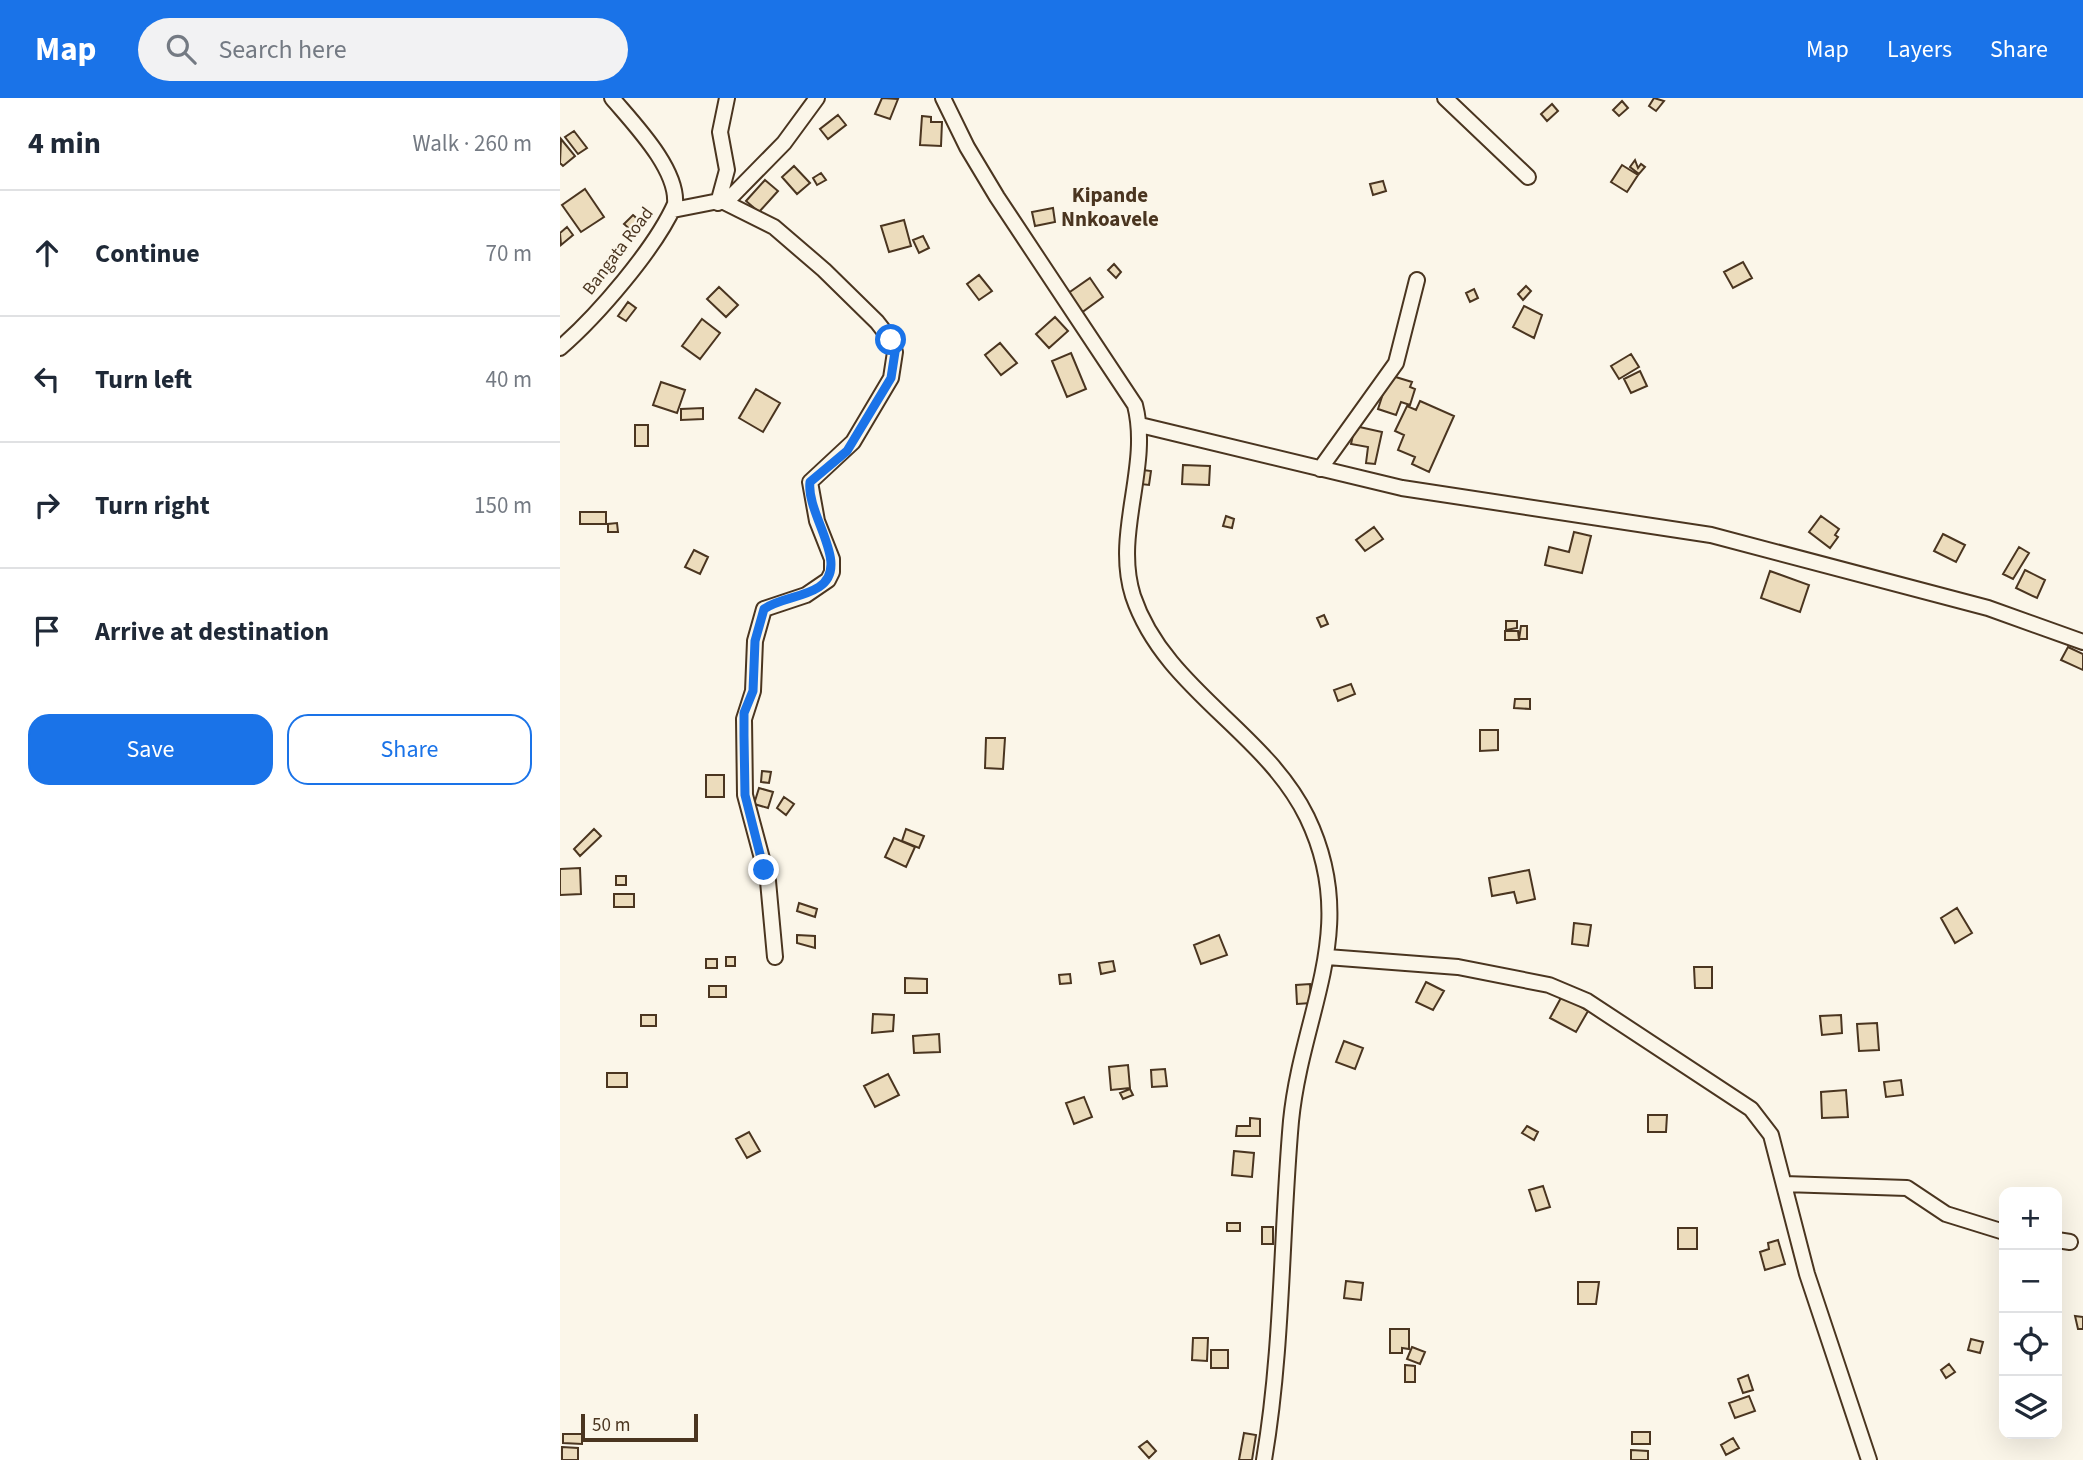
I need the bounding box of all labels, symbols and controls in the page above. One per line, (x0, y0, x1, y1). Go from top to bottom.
search box (138, 18, 628, 81)
text: Map (35, 26, 96, 73)
icon: search (162, 30, 200, 68)
text: Search here (218, 31, 347, 68)
text: Map (1806, 32, 1849, 67)
text: Layers (1887, 32, 1952, 67)
text: Share (1990, 32, 2048, 67)
text: 4 min (28, 122, 101, 165)
text: Walk · 260 m (413, 127, 532, 160)
district label: Kipande Nnkoavele (1061, 180, 1159, 234)
street label: Bangata Road (577, 202, 659, 300)
icon: ahead (28, 234, 66, 272)
text: Continue (95, 235, 200, 272)
text: 70 m (485, 237, 532, 270)
route start (875, 324, 906, 355)
icon: left (28, 360, 66, 398)
text: Turn left (95, 361, 192, 398)
text: 40 m (485, 363, 532, 396)
icon: right (28, 486, 66, 524)
text: Turn right (95, 487, 210, 524)
text: 150 m (474, 489, 532, 522)
icon: arrive (28, 612, 66, 650)
text: Arrive at destination (95, 613, 329, 650)
button: Save (28, 714, 273, 785)
button: Share (287, 714, 532, 785)
route end (748, 854, 779, 885)
map controls (1999, 1187, 2062, 1439)
button: + (1999, 1187, 2062, 1250)
button: − (1999, 1250, 2062, 1313)
button: locate (1999, 1313, 2062, 1376)
button: layers (1999, 1376, 2062, 1439)
scale bar (581, 1411, 698, 1443)
text: 50 m (592, 1412, 630, 1439)

